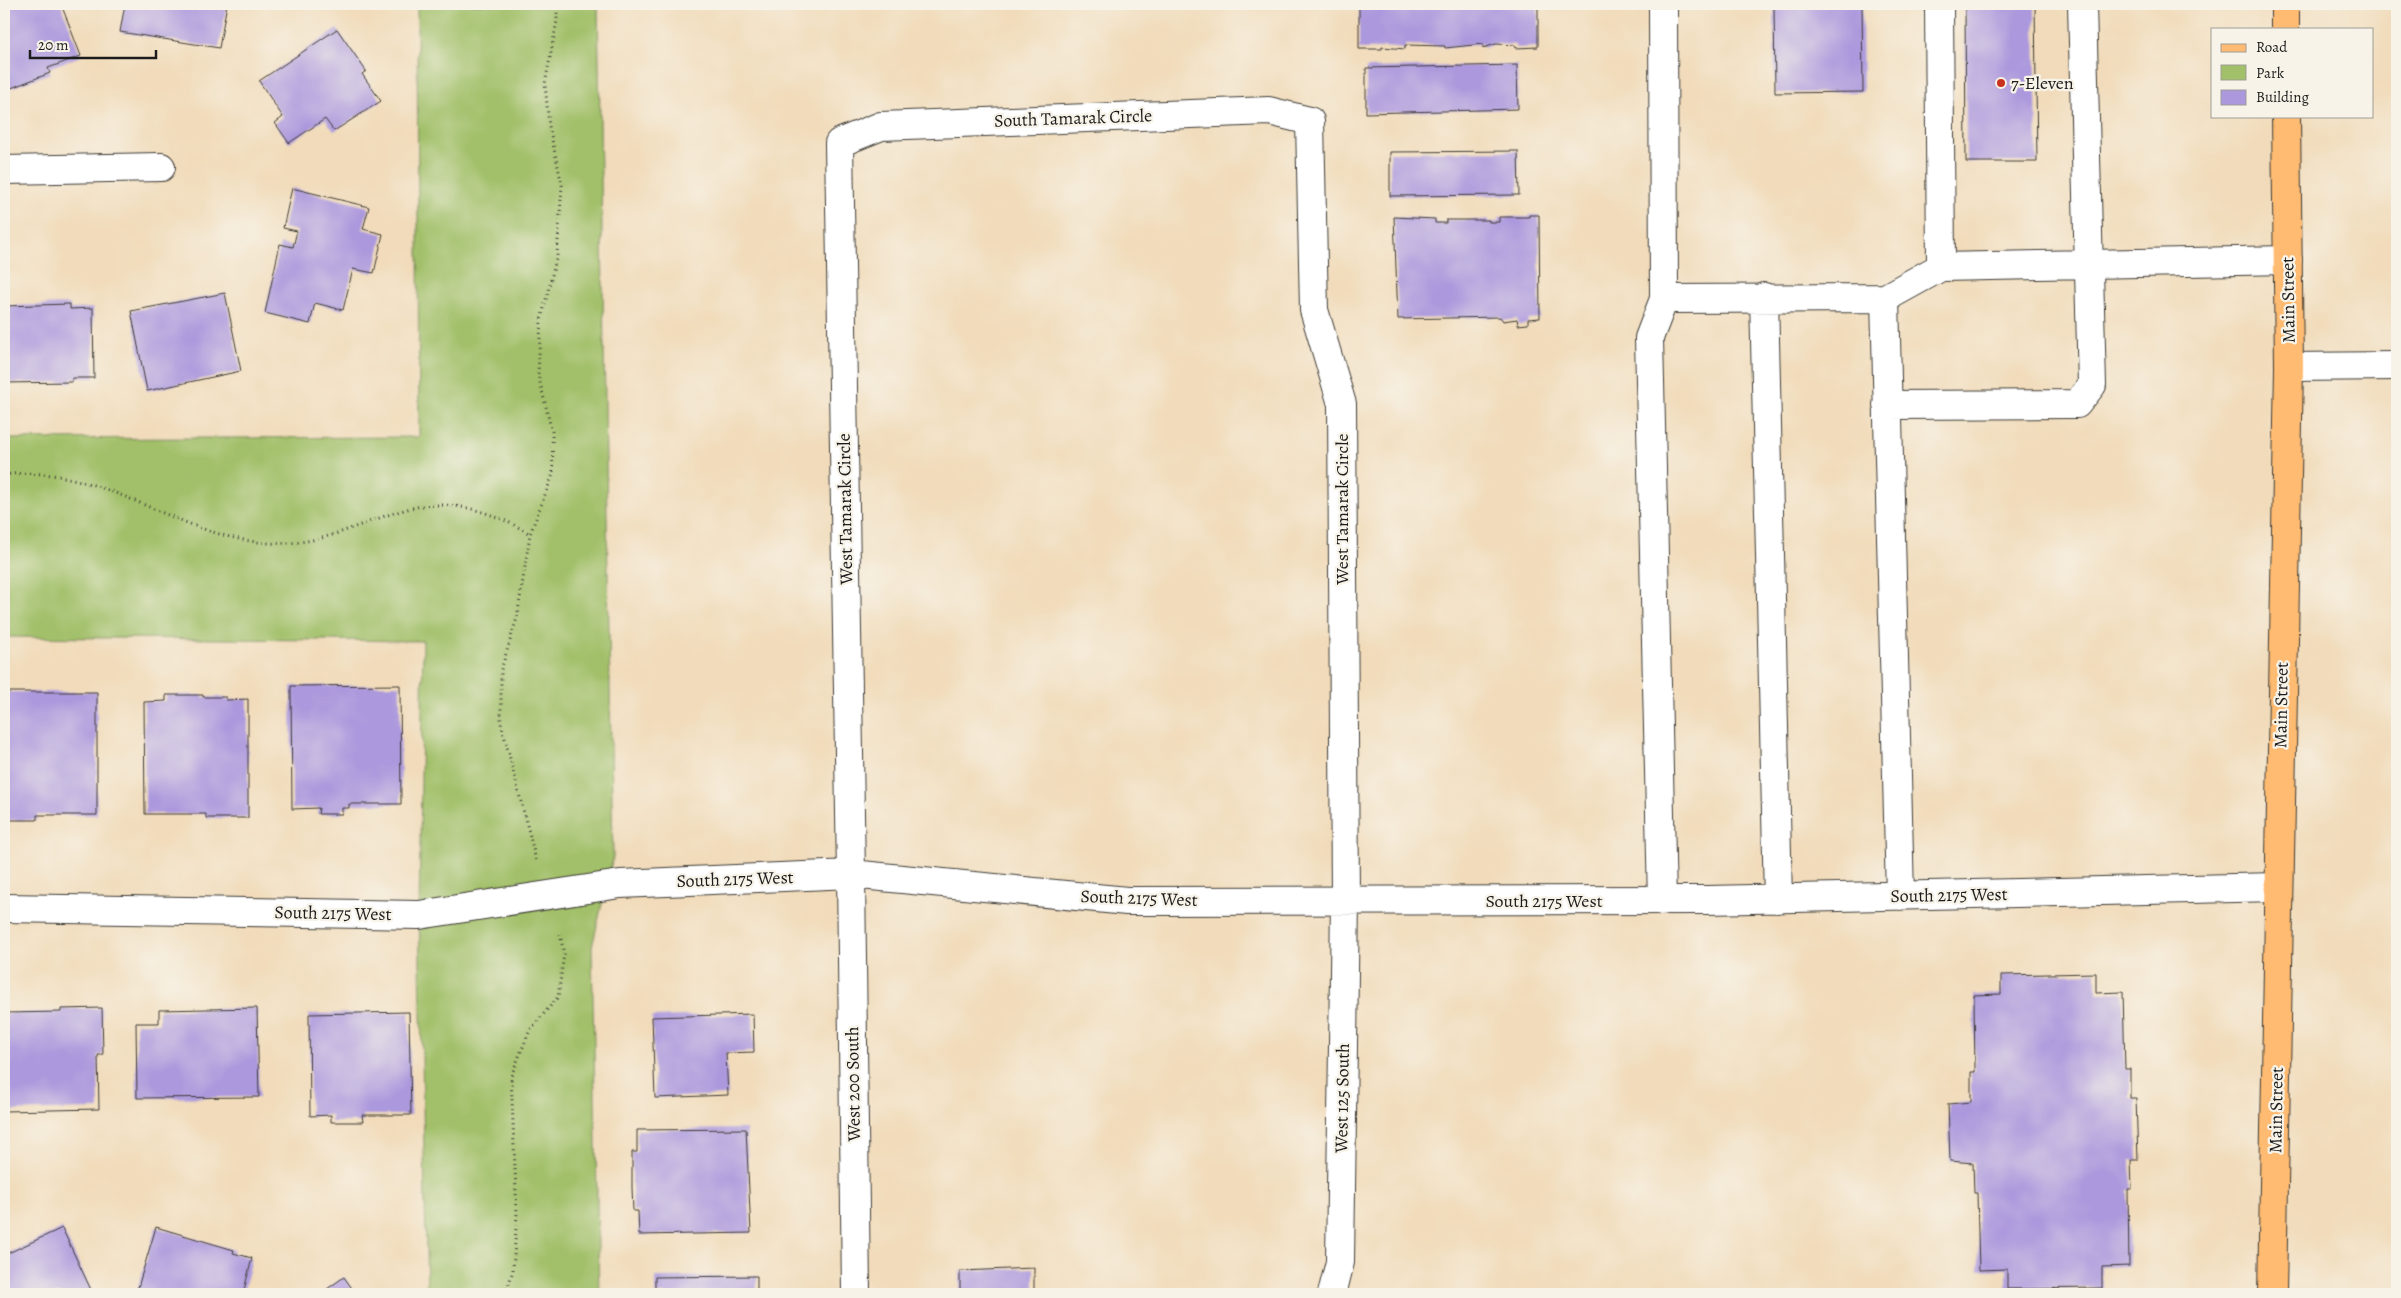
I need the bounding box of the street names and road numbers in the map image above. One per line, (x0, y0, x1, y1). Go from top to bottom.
street label: South Tamarak Circle (994, 103, 1152, 133)
street label: Main Street (2275, 257, 2301, 343)
street label: West Tamarak Circle (832, 433, 858, 586)
street label: West Tamarak Circle (1330, 433, 1354, 586)
street label: Main Street (2268, 662, 2294, 748)
street label: South 2175 West (676, 865, 794, 893)
street label: South 2175 West (1890, 882, 2008, 908)
street label: South 2175 West (1080, 884, 1198, 912)
street label: South 2175 West (1485, 889, 1603, 913)
street label: South 2175 West (274, 900, 392, 926)
street label: West 200 South (840, 1026, 866, 1143)
street label: West 125 South (1329, 1043, 1355, 1154)
street label: Main Street (2263, 1067, 2289, 1153)

